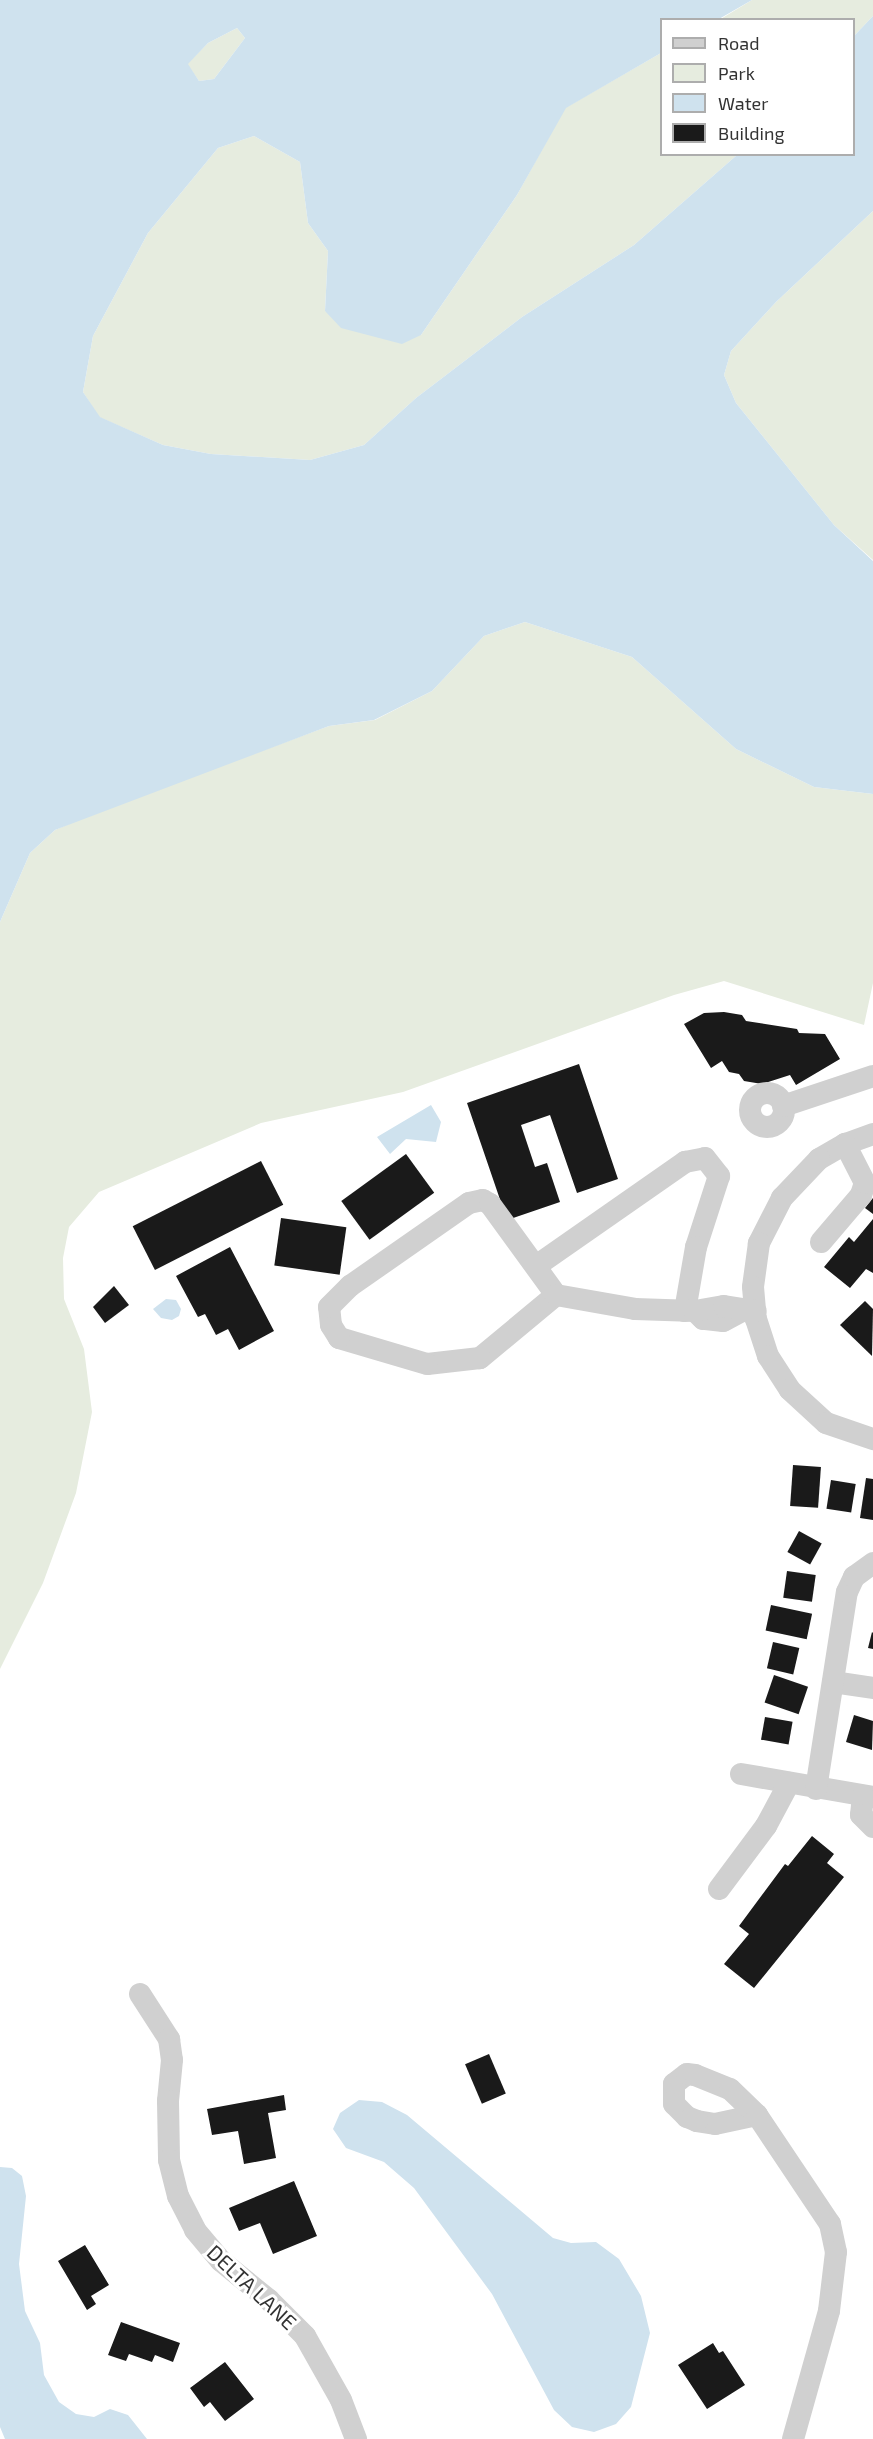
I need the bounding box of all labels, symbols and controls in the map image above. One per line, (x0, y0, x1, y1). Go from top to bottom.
legend (660, 18, 855, 156)
text: Road (718, 32, 759, 54)
text: Park (718, 62, 755, 84)
text: Water (718, 92, 768, 114)
text: Building (718, 122, 785, 144)
street label: DELTA LANE (202, 2239, 302, 2335)

